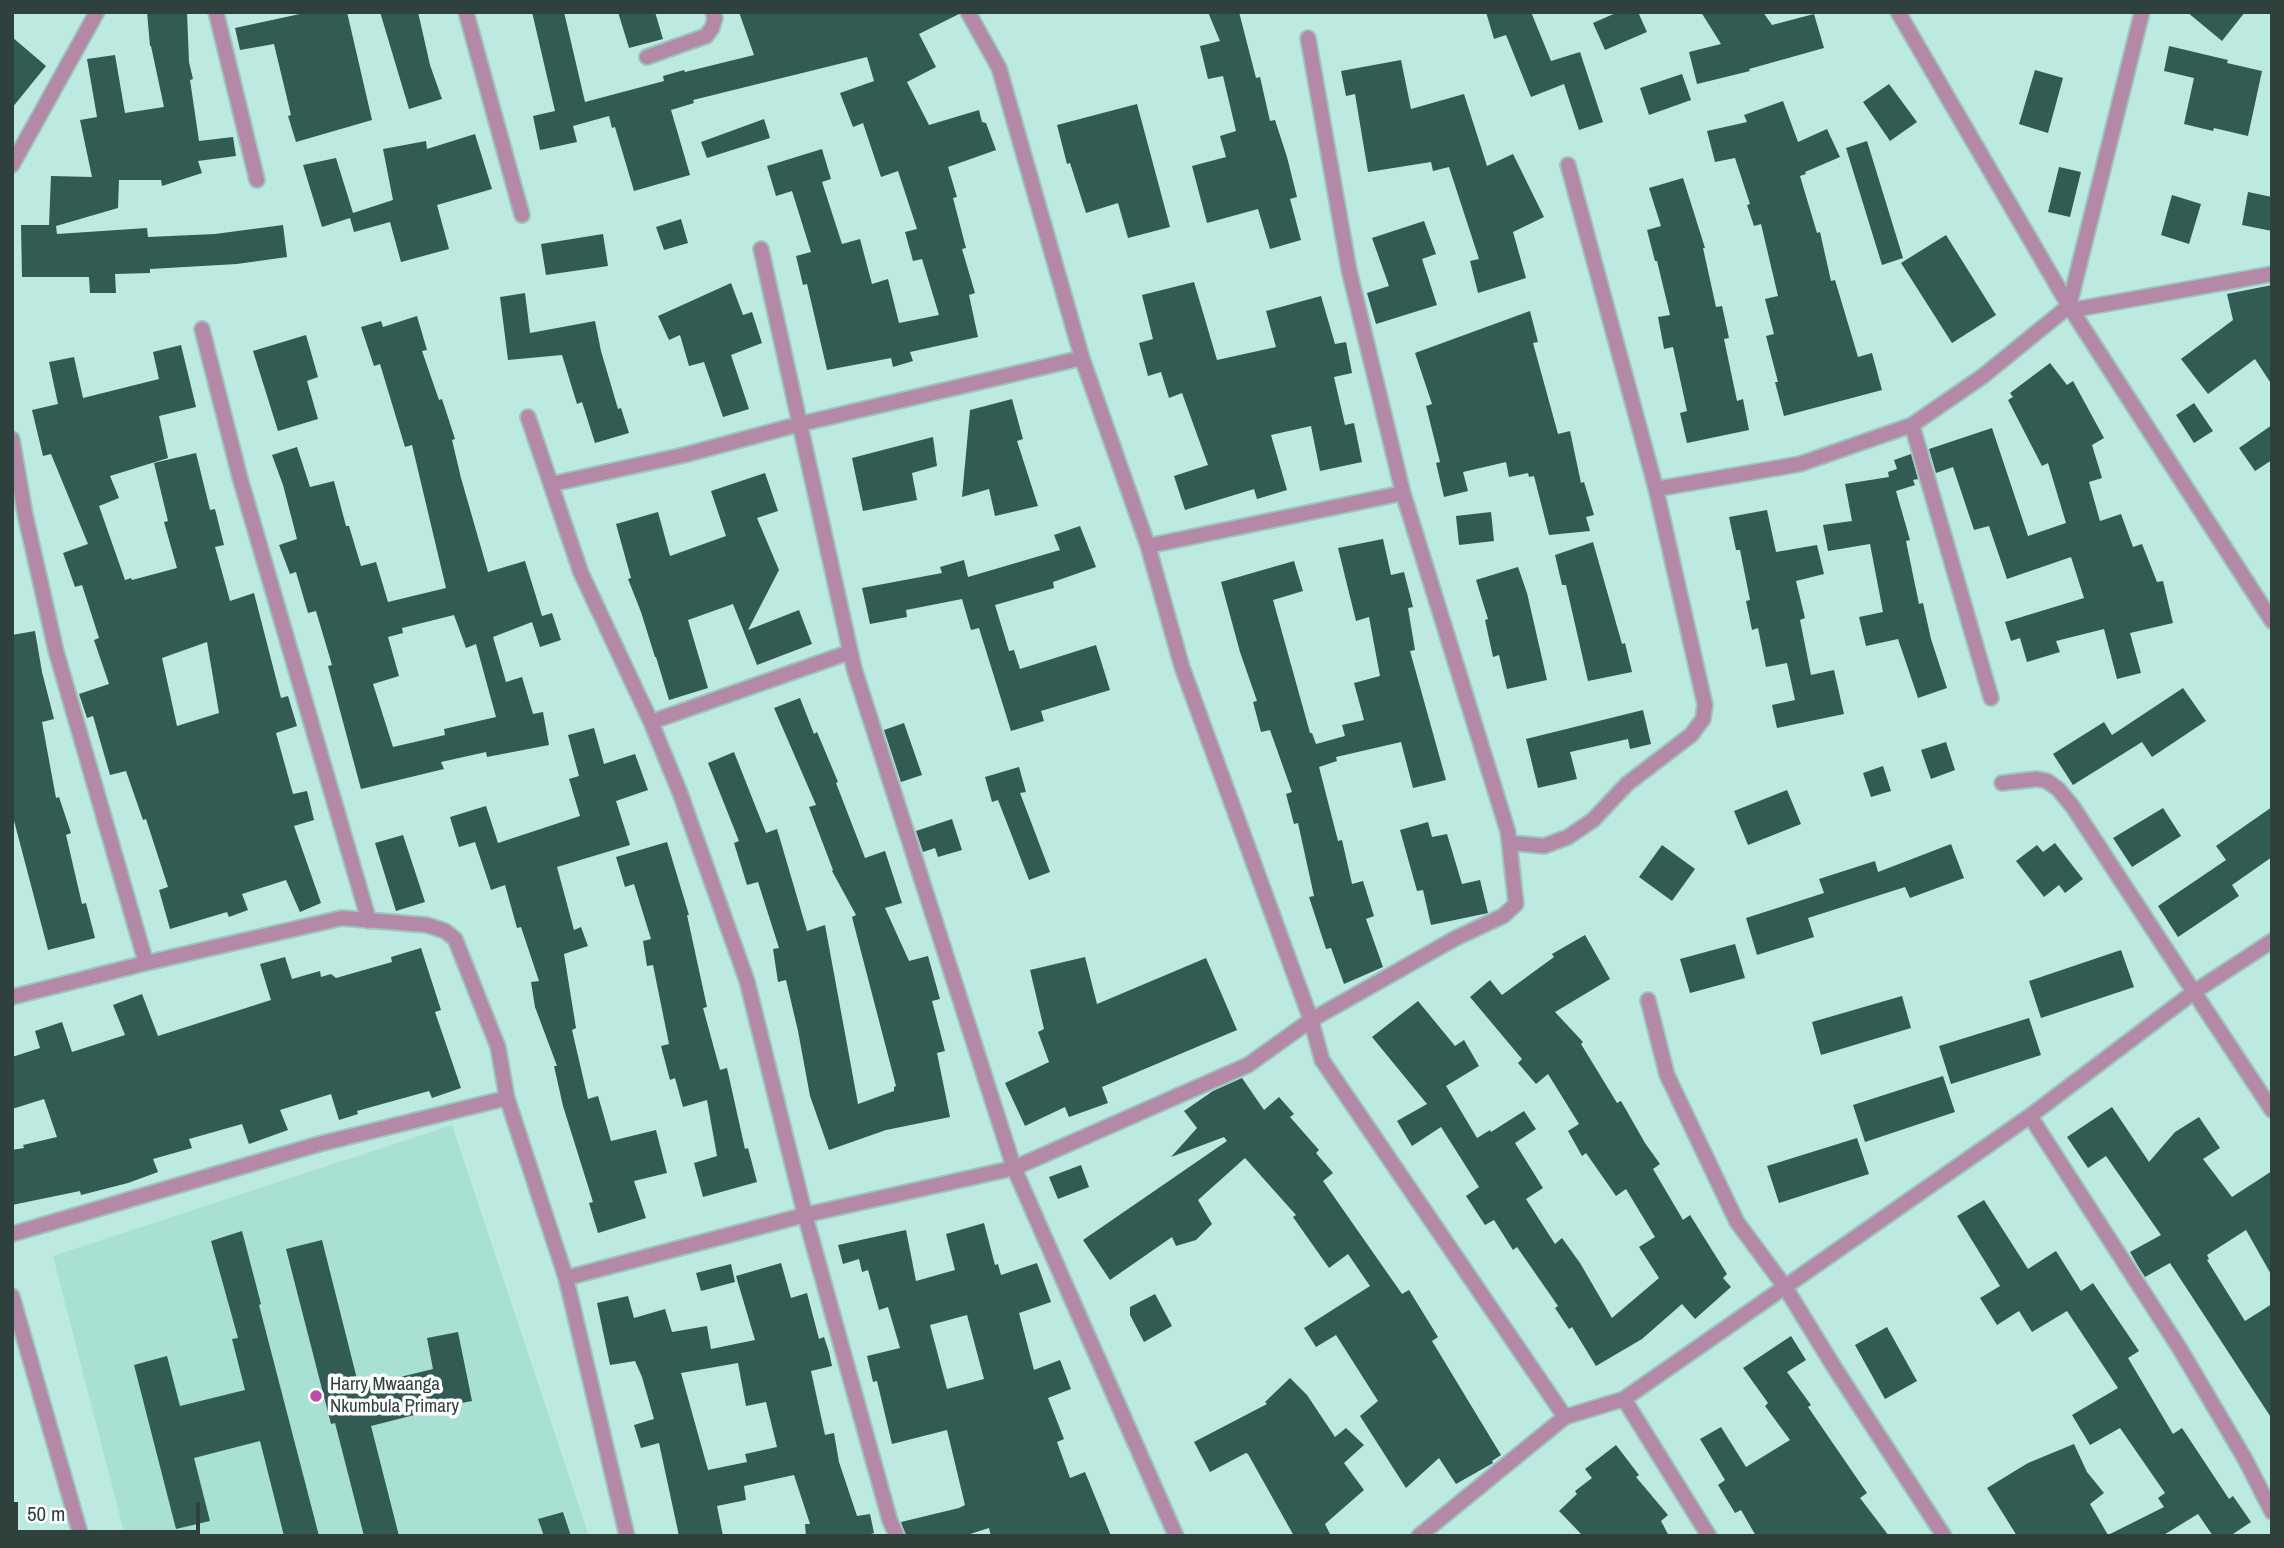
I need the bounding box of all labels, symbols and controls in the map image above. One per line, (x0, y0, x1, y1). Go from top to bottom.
place label: Harry Mwaanga Nkumbula Primary (330, 1374, 459, 1418)
marker: Harry Mwaanga Nkumbula Primary (308, 1388, 324, 1404)
scale bar (18, 1488, 203, 1532)
text: 50 m (27, 1499, 65, 1528)

